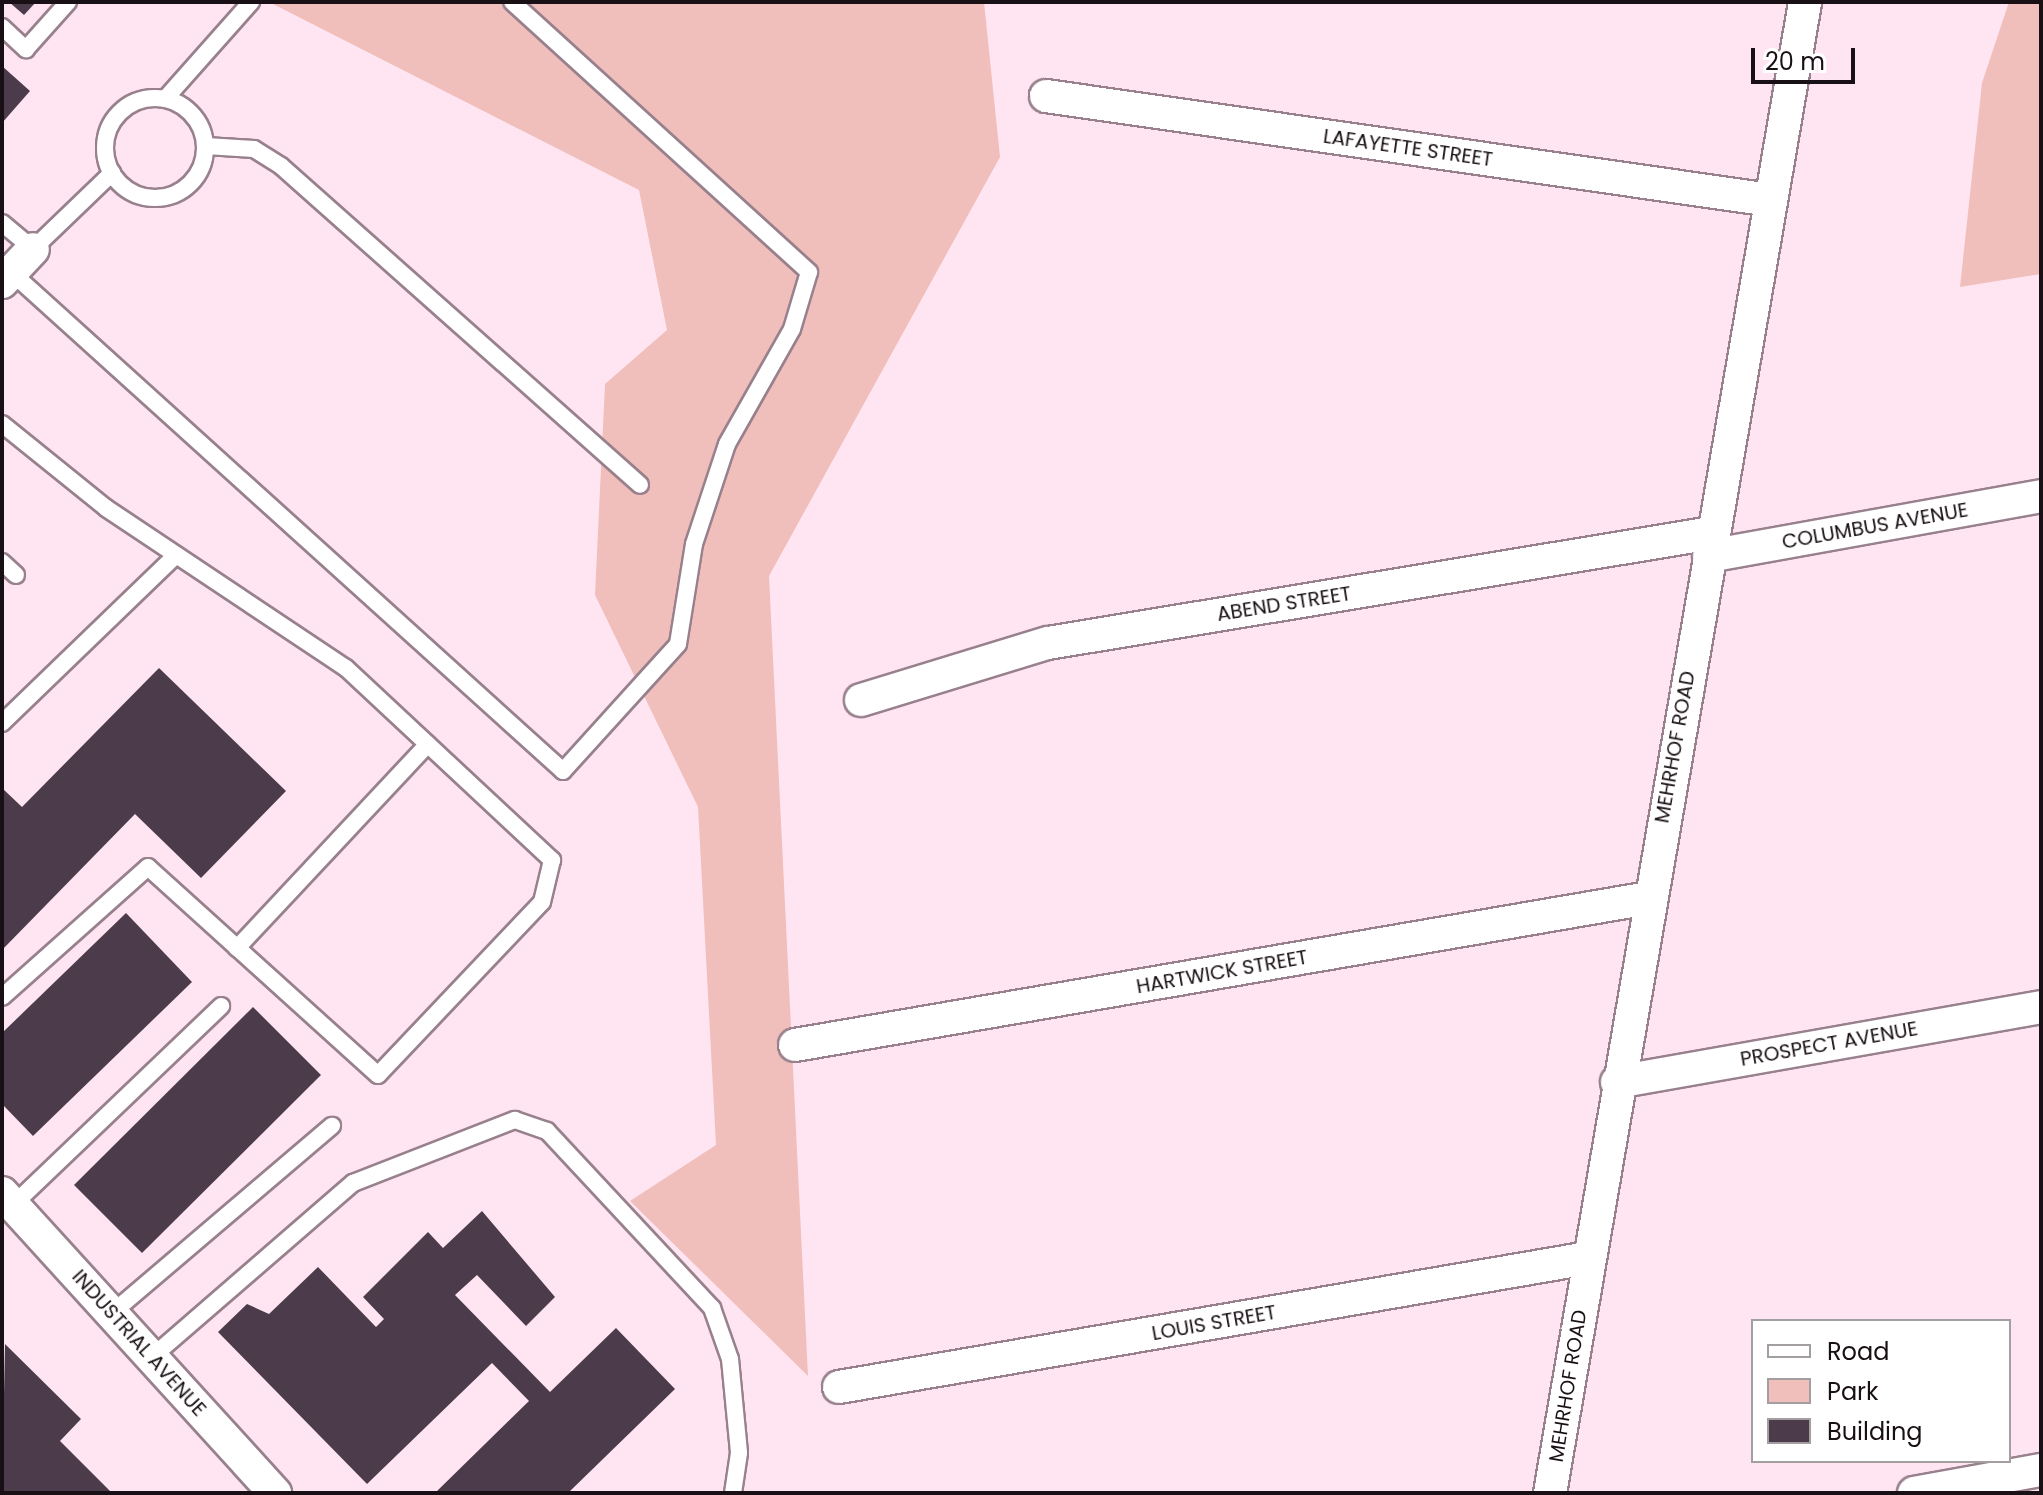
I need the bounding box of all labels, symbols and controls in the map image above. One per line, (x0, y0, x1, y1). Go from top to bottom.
scale bar (1755, 32, 1859, 82)
text: 20 m (1765, 45, 1825, 78)
street label: LAFAYETTE STREET (1322, 124, 1494, 172)
street label: COLUMBUS AVENUE (1780, 498, 1970, 554)
street label: ABEND STREET (1215, 582, 1353, 626)
street label: MEHRHOF ROAD (1650, 669, 1700, 825)
street label: HARTWICK STREET (1134, 945, 1310, 999)
street label: PROSPECT AVENUE (1738, 1017, 1920, 1071)
street label: INDUSTRIAL AVENUE (67, 1265, 211, 1421)
street label: LOUIS STREET (1150, 1300, 1278, 1346)
street label: MEHRHOF ROAD (1544, 1308, 1592, 1464)
legend (1751, 1319, 2011, 1463)
text: Road (1827, 1335, 1889, 1368)
text: Park (1827, 1375, 1878, 1408)
text: Building (1827, 1415, 1923, 1448)

